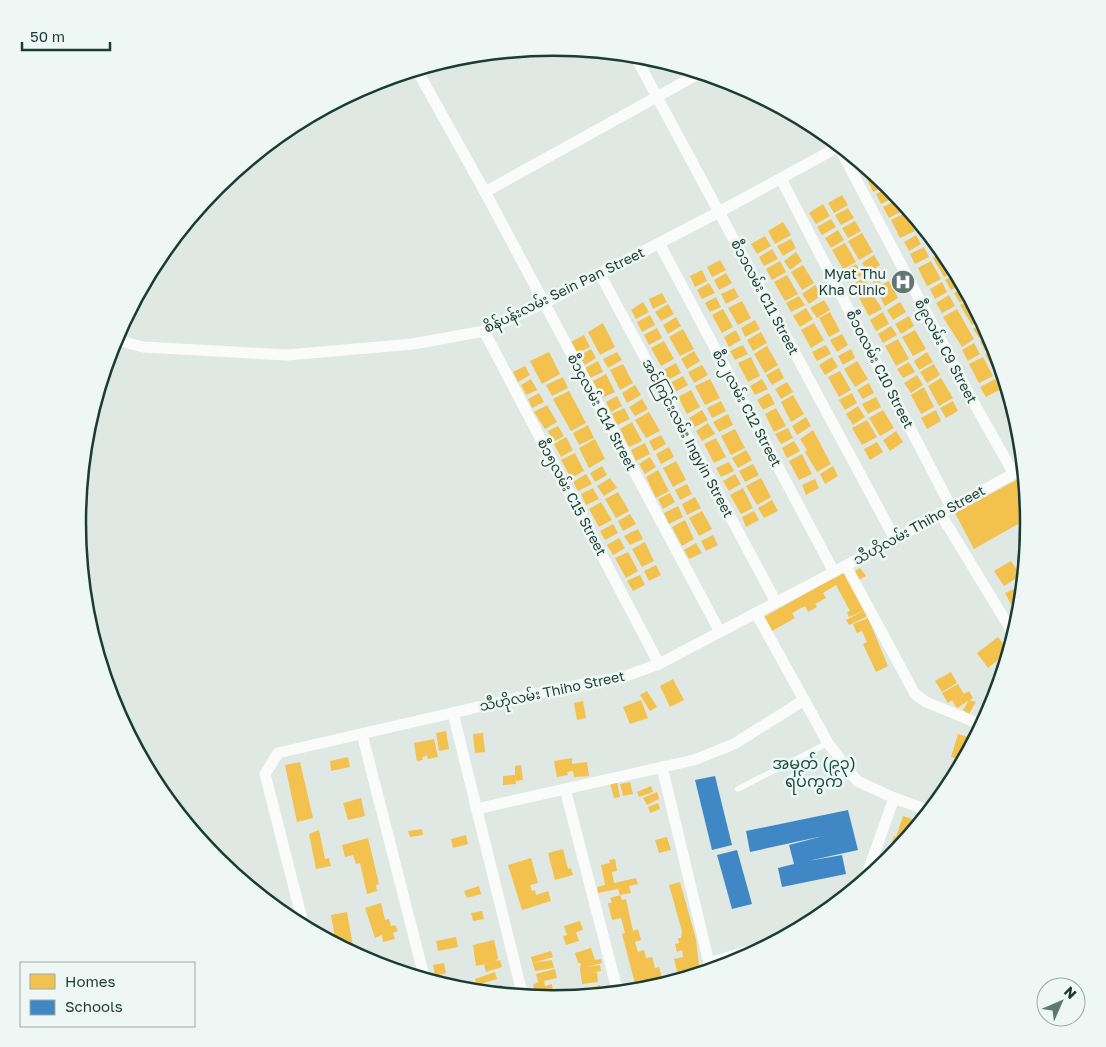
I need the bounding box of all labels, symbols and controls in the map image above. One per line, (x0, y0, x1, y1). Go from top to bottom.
scale bar (22, 20, 110, 52)
text: 50 m (30, 27, 65, 45)
street label: စီ၁၁လမ်း C11 Street (728, 236, 804, 357)
street label: စိန်ပန်းလမ်း Sein Pan Street (480, 242, 649, 340)
place label: Myat Thu Kha Clinic (819, 265, 886, 298)
hospital icon: Myat Thu Kha Clinic (890, 269, 916, 295)
street label: စီ၉လမ်း C9 Street (908, 295, 982, 408)
street label: စီ၁၀လမ်း C10 Street (843, 306, 919, 431)
street label: စီ၁၂လမ်း C12 Street (706, 346, 786, 471)
street label: စီ၁၄လမ်း C14 Street (561, 350, 641, 475)
street label: အင်ကြင်းလမ်း Ingyin Street (636, 355, 738, 522)
street label: စီ၁၅လမ်း C15 Street (531, 435, 611, 560)
street label: သီဟိုလမ်း Thiho Street (849, 480, 990, 571)
street label: သီဟိုလမ်း Thiho Street (477, 666, 627, 718)
district label: အမှတ် (၉၃) ရပ်ကွက် (772, 752, 856, 795)
legend (20, 962, 195, 1027)
text: Homes (65, 972, 115, 990)
north arrow (1036, 977, 1086, 1027)
text: N (1061, 983, 1080, 1002)
text: Schools (65, 997, 123, 1015)

